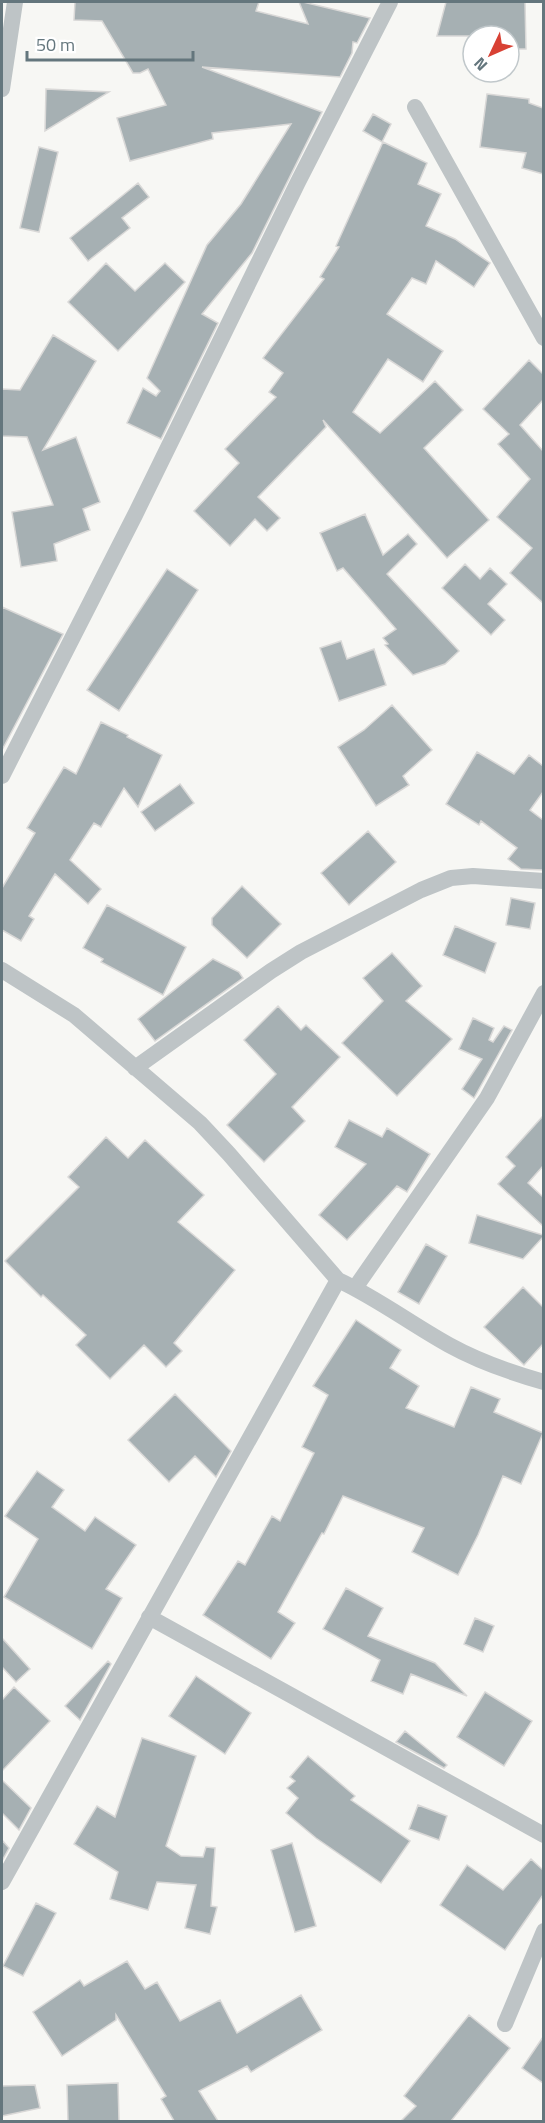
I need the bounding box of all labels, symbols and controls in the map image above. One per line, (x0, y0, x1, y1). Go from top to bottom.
scale bar (27, 24, 194, 62)
north arrow (461, 24, 521, 84)
text: 50 m (36, 31, 75, 58)
text: N (468, 52, 493, 77)

